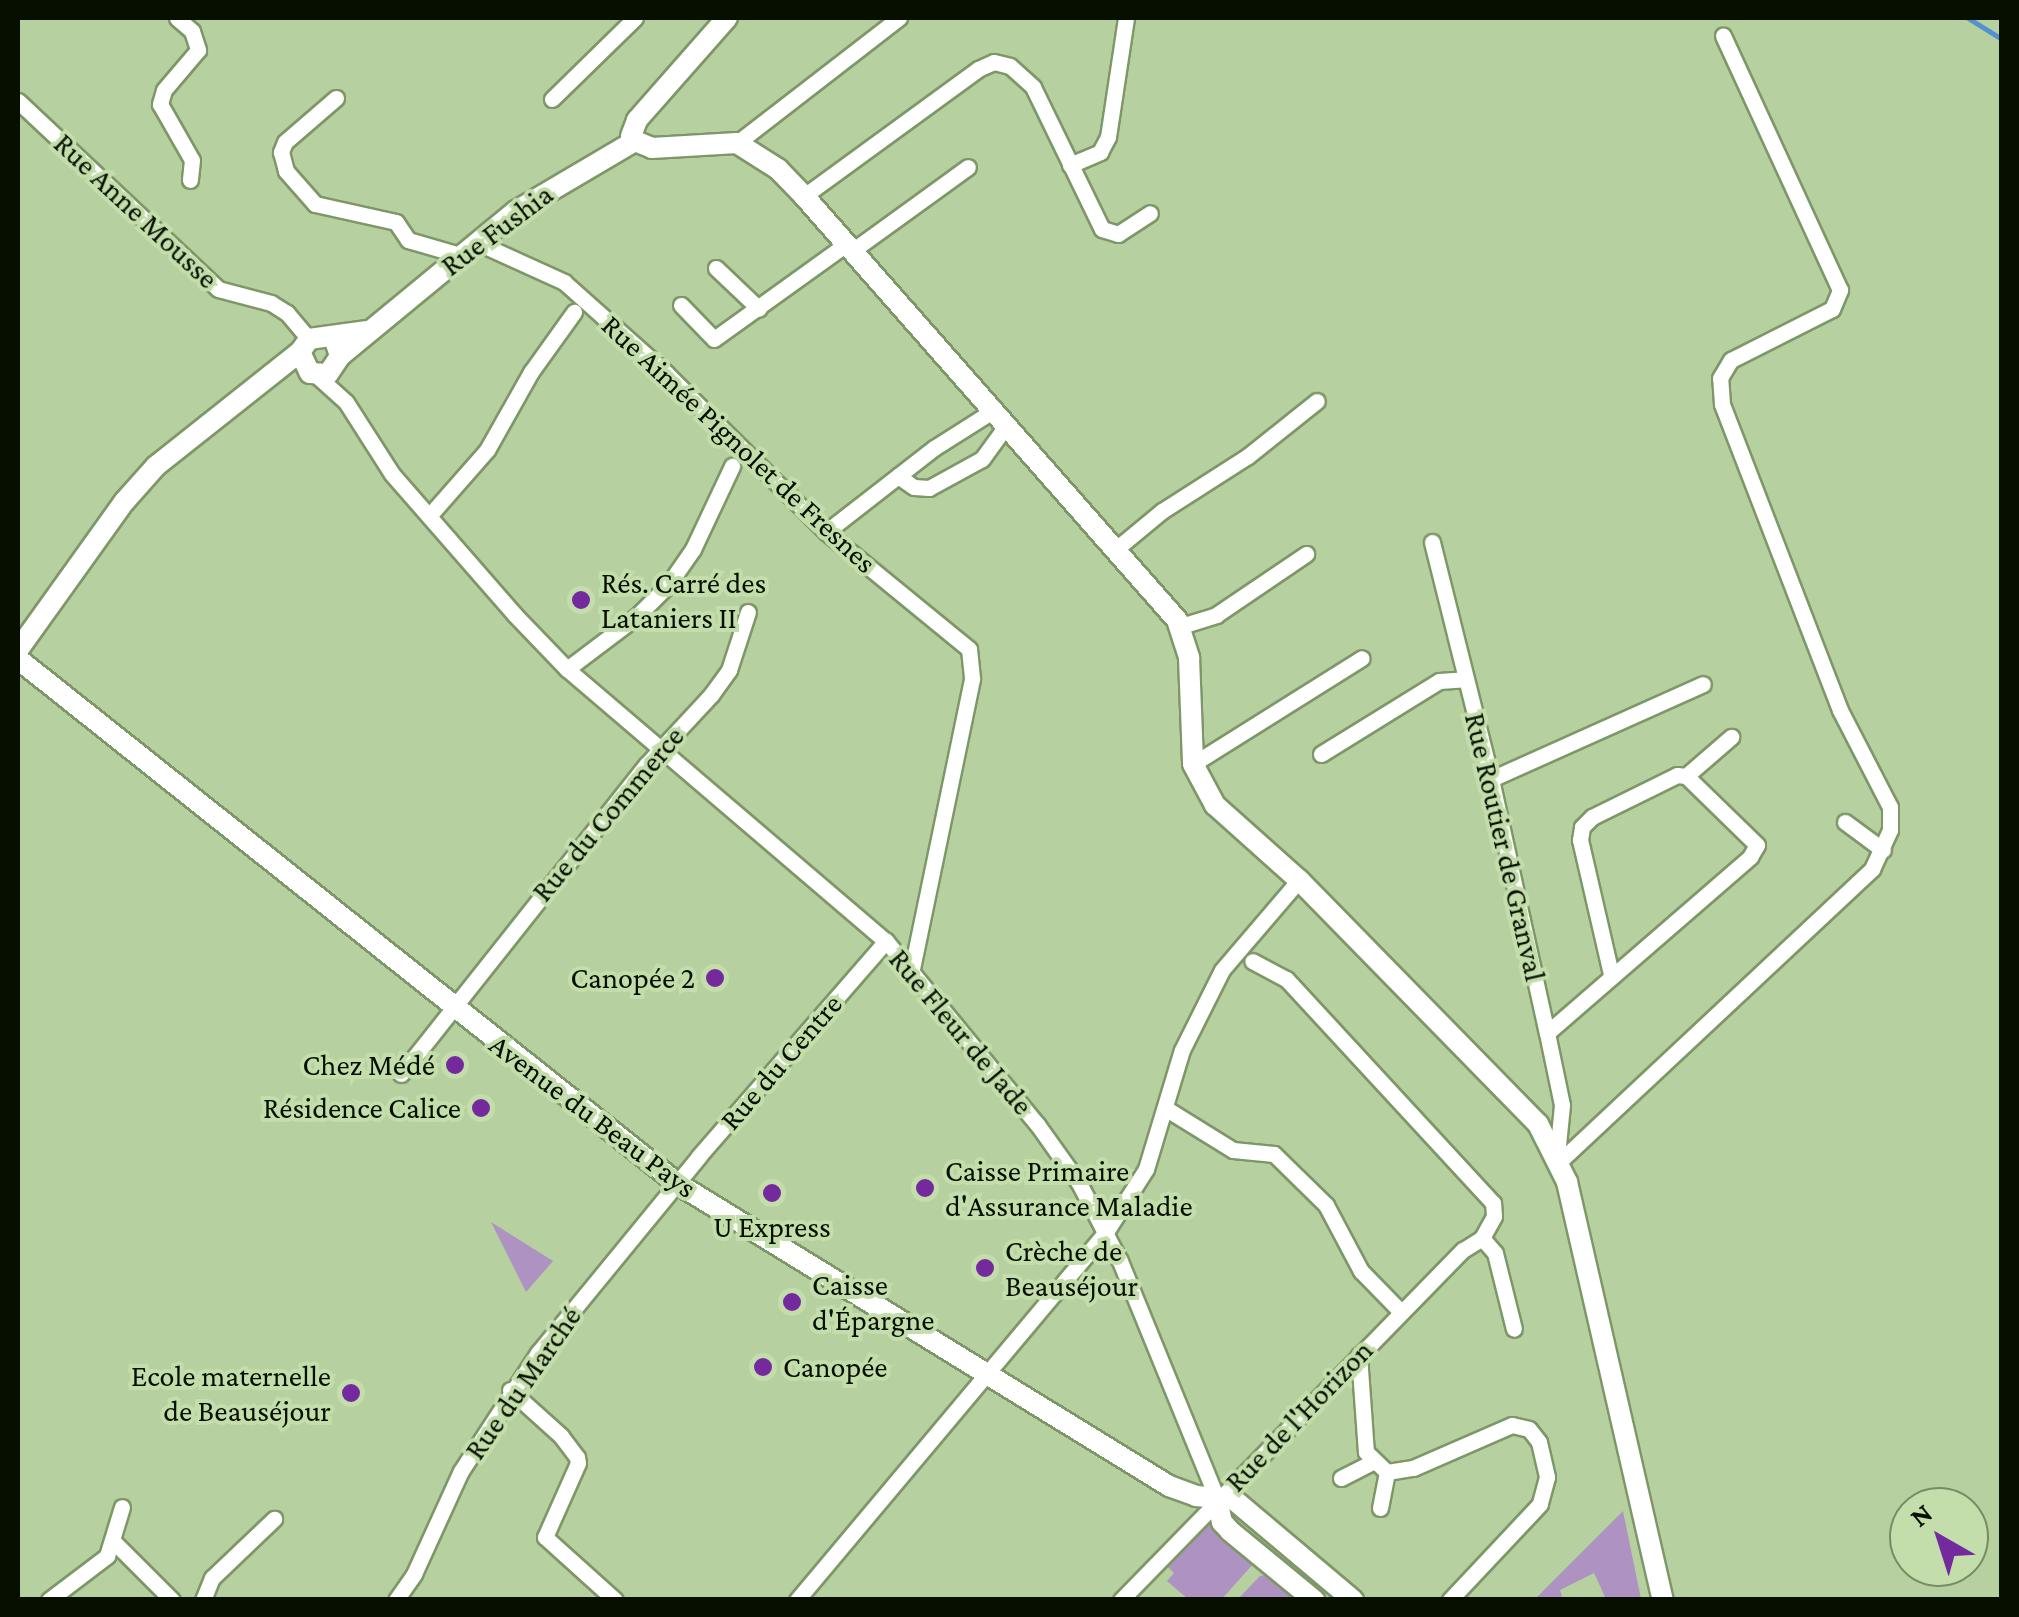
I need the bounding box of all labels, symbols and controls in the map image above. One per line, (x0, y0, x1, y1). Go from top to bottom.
street label: Rue Anne Mousse (46, 126, 226, 296)
street label: Rue Fushia (434, 176, 560, 284)
street label: Rue Aimée Pignolet de Fresnes (594, 307, 884, 581)
place label: Rés. Carré des Lataniers II (601, 565, 766, 636)
marker: Rés. Carré des Lataniers II (570, 589, 592, 611)
street label: Rue Routier de Granval (1457, 709, 1553, 985)
street label: Rue du Commerce (524, 719, 692, 909)
street label: Rue Fleur de Jade (881, 942, 1041, 1122)
place label: Canopée 2 (571, 960, 695, 996)
marker: Canopée 2 (704, 967, 726, 989)
street label: Rue du Centre (712, 987, 850, 1137)
street label: Avenue du Beau Pays (482, 1026, 704, 1206)
place label: Chez Médé (303, 1047, 435, 1083)
marker: Chez Médé (444, 1054, 466, 1076)
place label: Résidence Calice (263, 1090, 461, 1126)
marker: Résidence Calice (470, 1097, 492, 1119)
place label: Caisse Primaire d'Assurance Maladie (945, 1153, 1193, 1224)
marker: Caisse Primaire d'Assurance Maladie (914, 1177, 936, 1199)
marker: U Express (761, 1182, 783, 1204)
place label: U Express (713, 1209, 831, 1245)
place label: Crèche de Beauséjour (1005, 1233, 1138, 1304)
marker: Crèche de Beauséjour (974, 1257, 996, 1279)
place label: Caisse d'Épargne (812, 1267, 934, 1338)
marker: Caisse d'Épargne (781, 1291, 803, 1313)
street label: Rue du Marché (457, 1299, 589, 1467)
street label: Rue de l'Horizon (1218, 1333, 1380, 1499)
place label: Canopée (783, 1349, 888, 1385)
marker: Canopée (752, 1356, 774, 1378)
place label: Ecole maternelle de Beauséjour (131, 1358, 331, 1428)
marker: Ecole maternelle de Beauséjour (340, 1382, 362, 1404)
north arrow (1889, 1487, 1989, 1587)
text: N (1904, 1497, 1938, 1533)

